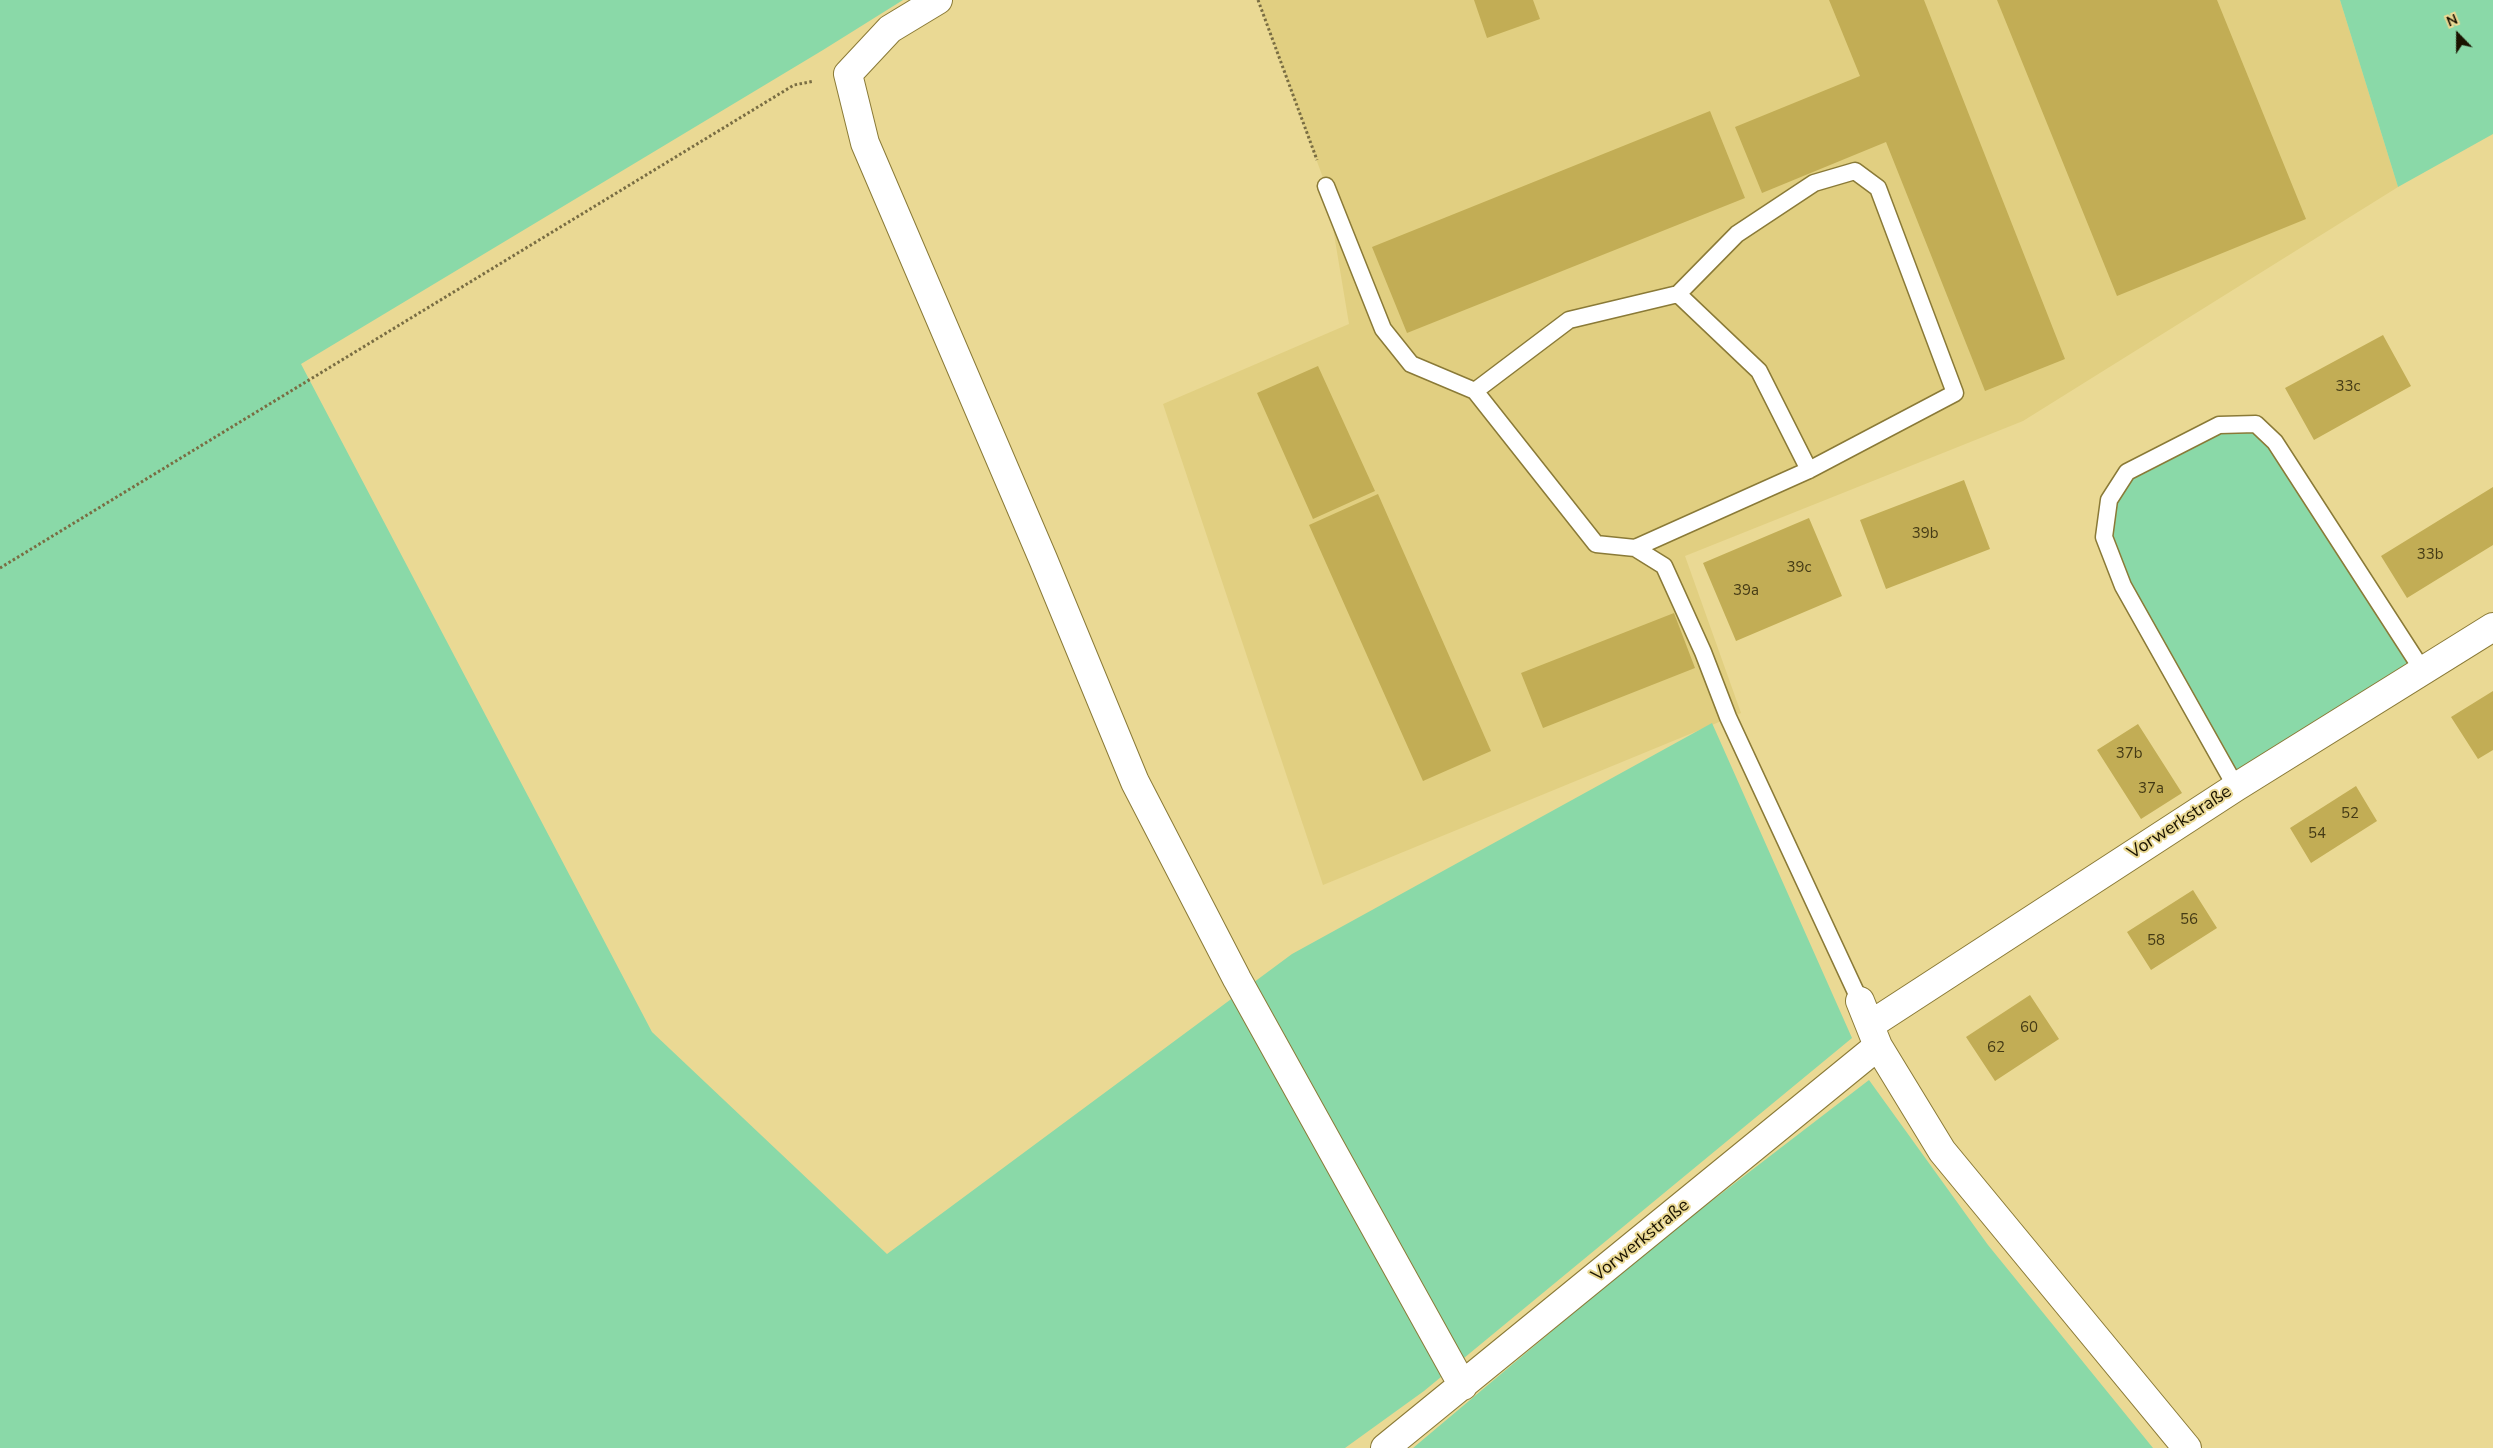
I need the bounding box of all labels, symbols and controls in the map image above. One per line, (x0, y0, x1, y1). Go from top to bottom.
north arrow (2433, 10, 2483, 60)
text: N (2444, 10, 2461, 31)
house number: 33c (2336, 378, 2360, 396)
house number: 39b (1912, 525, 1938, 543)
house number: 33b (2417, 546, 2443, 564)
house number: 39c (1787, 559, 1811, 577)
house number: 39a (1733, 582, 1759, 600)
house number: 37b (2116, 745, 2142, 763)
house number: 37a (2138, 780, 2164, 798)
street label: Vorwerkstraße (2124, 781, 2236, 865)
house number: 52 (2341, 805, 2359, 823)
house number: 54 (2308, 825, 2326, 843)
house number: 56 (2180, 911, 2198, 929)
house number: 58 (2147, 932, 2165, 950)
house number: 60 (2020, 1019, 2038, 1037)
house number: 62 (1987, 1039, 2005, 1057)
street label: Vorwerkstraße (1588, 1195, 1694, 1287)

